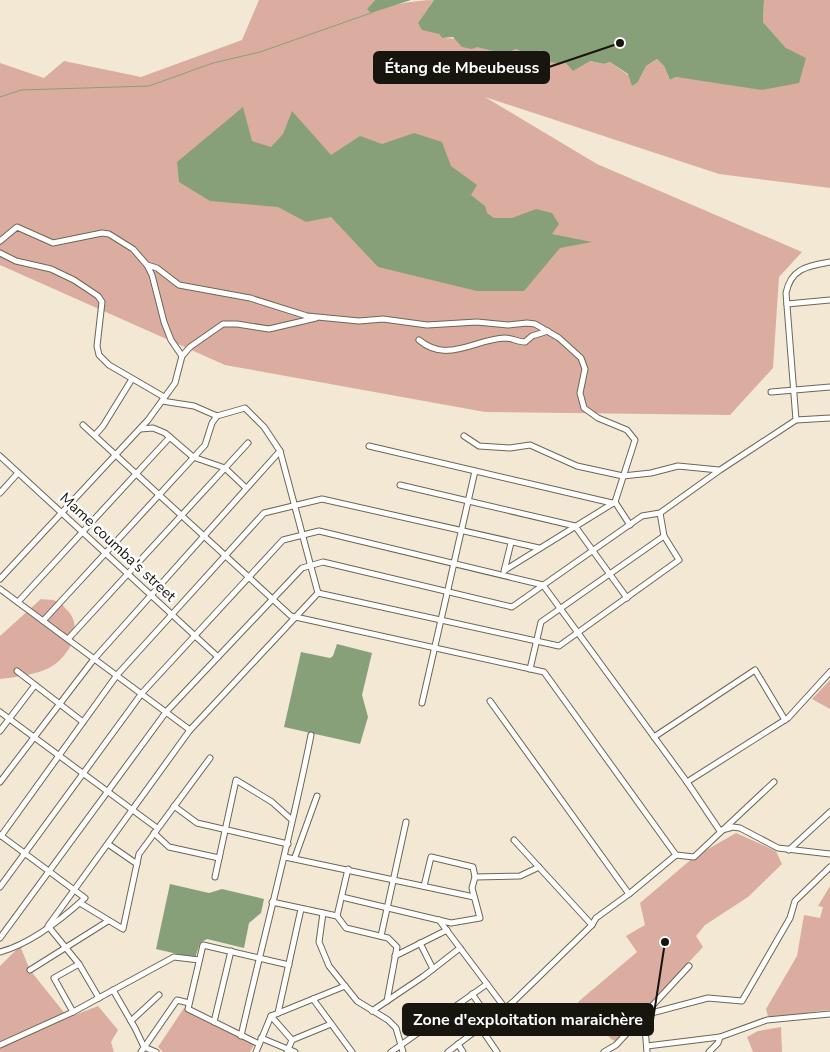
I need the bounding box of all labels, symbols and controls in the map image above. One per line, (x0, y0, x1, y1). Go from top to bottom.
callout: Étang de Mbeubeuss (374, 52, 549, 83)
text: Étang de Mbeubeuss (385, 57, 540, 79)
street label: Mame coumba's street (56, 488, 181, 607)
callout: Zone d'exploitation maraichère (403, 1004, 653, 1035)
text: Zone d'exploitation maraichère (413, 1009, 643, 1031)

